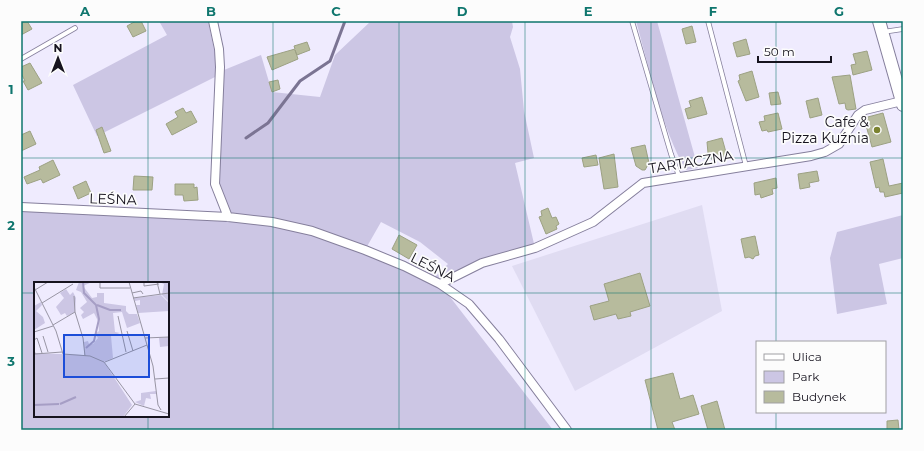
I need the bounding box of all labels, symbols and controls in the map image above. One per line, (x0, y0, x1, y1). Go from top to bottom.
text: A (79, 3, 91, 19)
text: B (206, 3, 216, 19)
text: C (331, 3, 341, 19)
text: D (457, 3, 468, 19)
text: E (584, 3, 593, 19)
text: F (709, 3, 717, 19)
text: G (834, 3, 844, 19)
north arrow (38, 38, 78, 78)
scale bar (758, 38, 831, 64)
text: N (54, 41, 62, 55)
text: 50 m (764, 44, 795, 59)
text: 1 (8, 81, 14, 97)
place label: Cafe & Pizza Kuźnia (781, 113, 870, 147)
marker: Cafe & Pizza Kuźnia (872, 125, 882, 135)
street label: TARTACZNA (647, 146, 736, 178)
street label: LEŚNA (89, 189, 138, 209)
text: 2 (7, 217, 15, 233)
street label: LEŚNA (408, 248, 459, 286)
inset map (34, 282, 169, 417)
legend (756, 341, 886, 413)
text: Ulica (792, 349, 822, 364)
text: 3 (6, 353, 15, 369)
text: Park (792, 369, 820, 384)
text: Budynek (792, 389, 847, 404)

